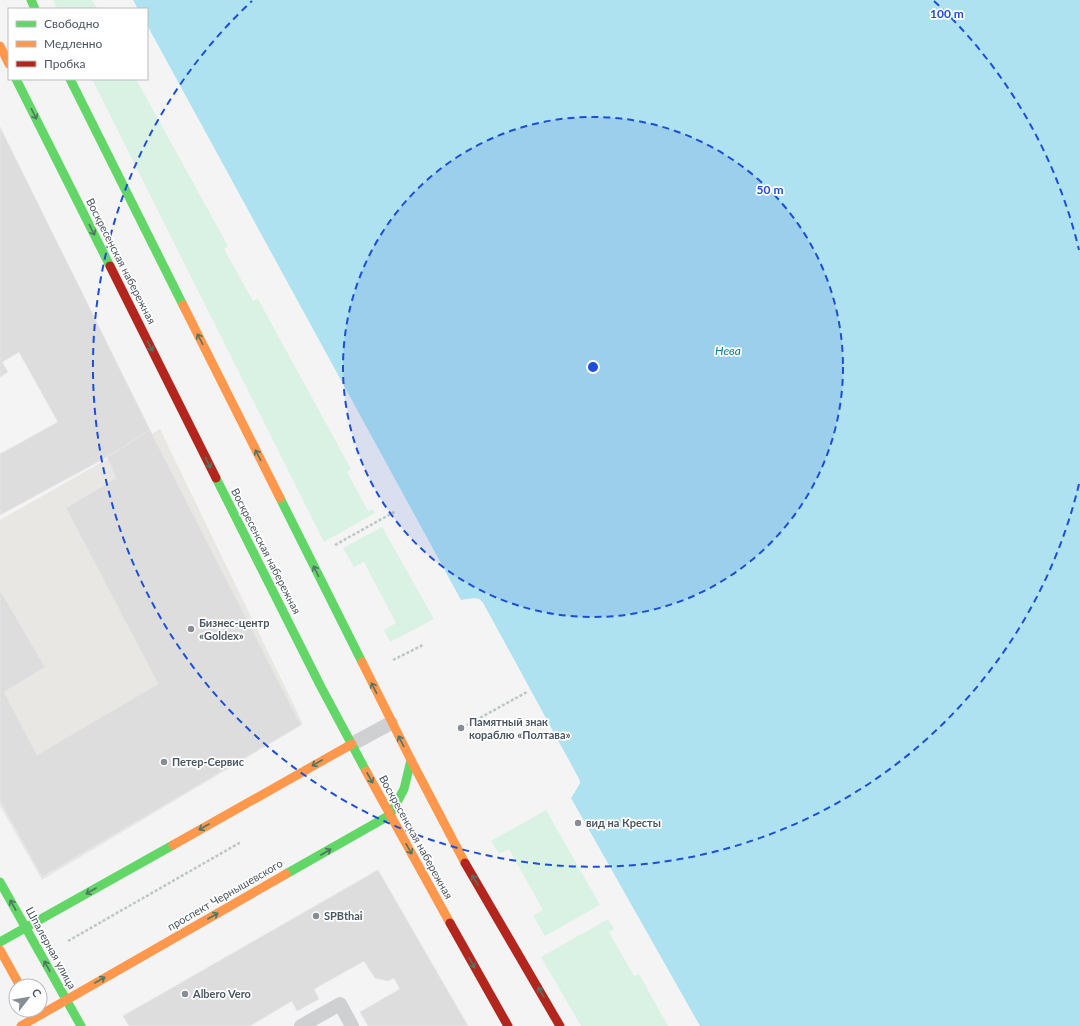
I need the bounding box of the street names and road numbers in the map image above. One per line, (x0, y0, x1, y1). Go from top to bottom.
street label: Воскресенская набережная (84, 196, 159, 326)
street label: Воскресенская набережная (229, 486, 304, 616)
street label: Воскресенская набережная (377, 773, 456, 901)
street label: проспект Чернышевского (165, 856, 285, 933)
street label: Шпалерная улица (24, 904, 79, 991)

